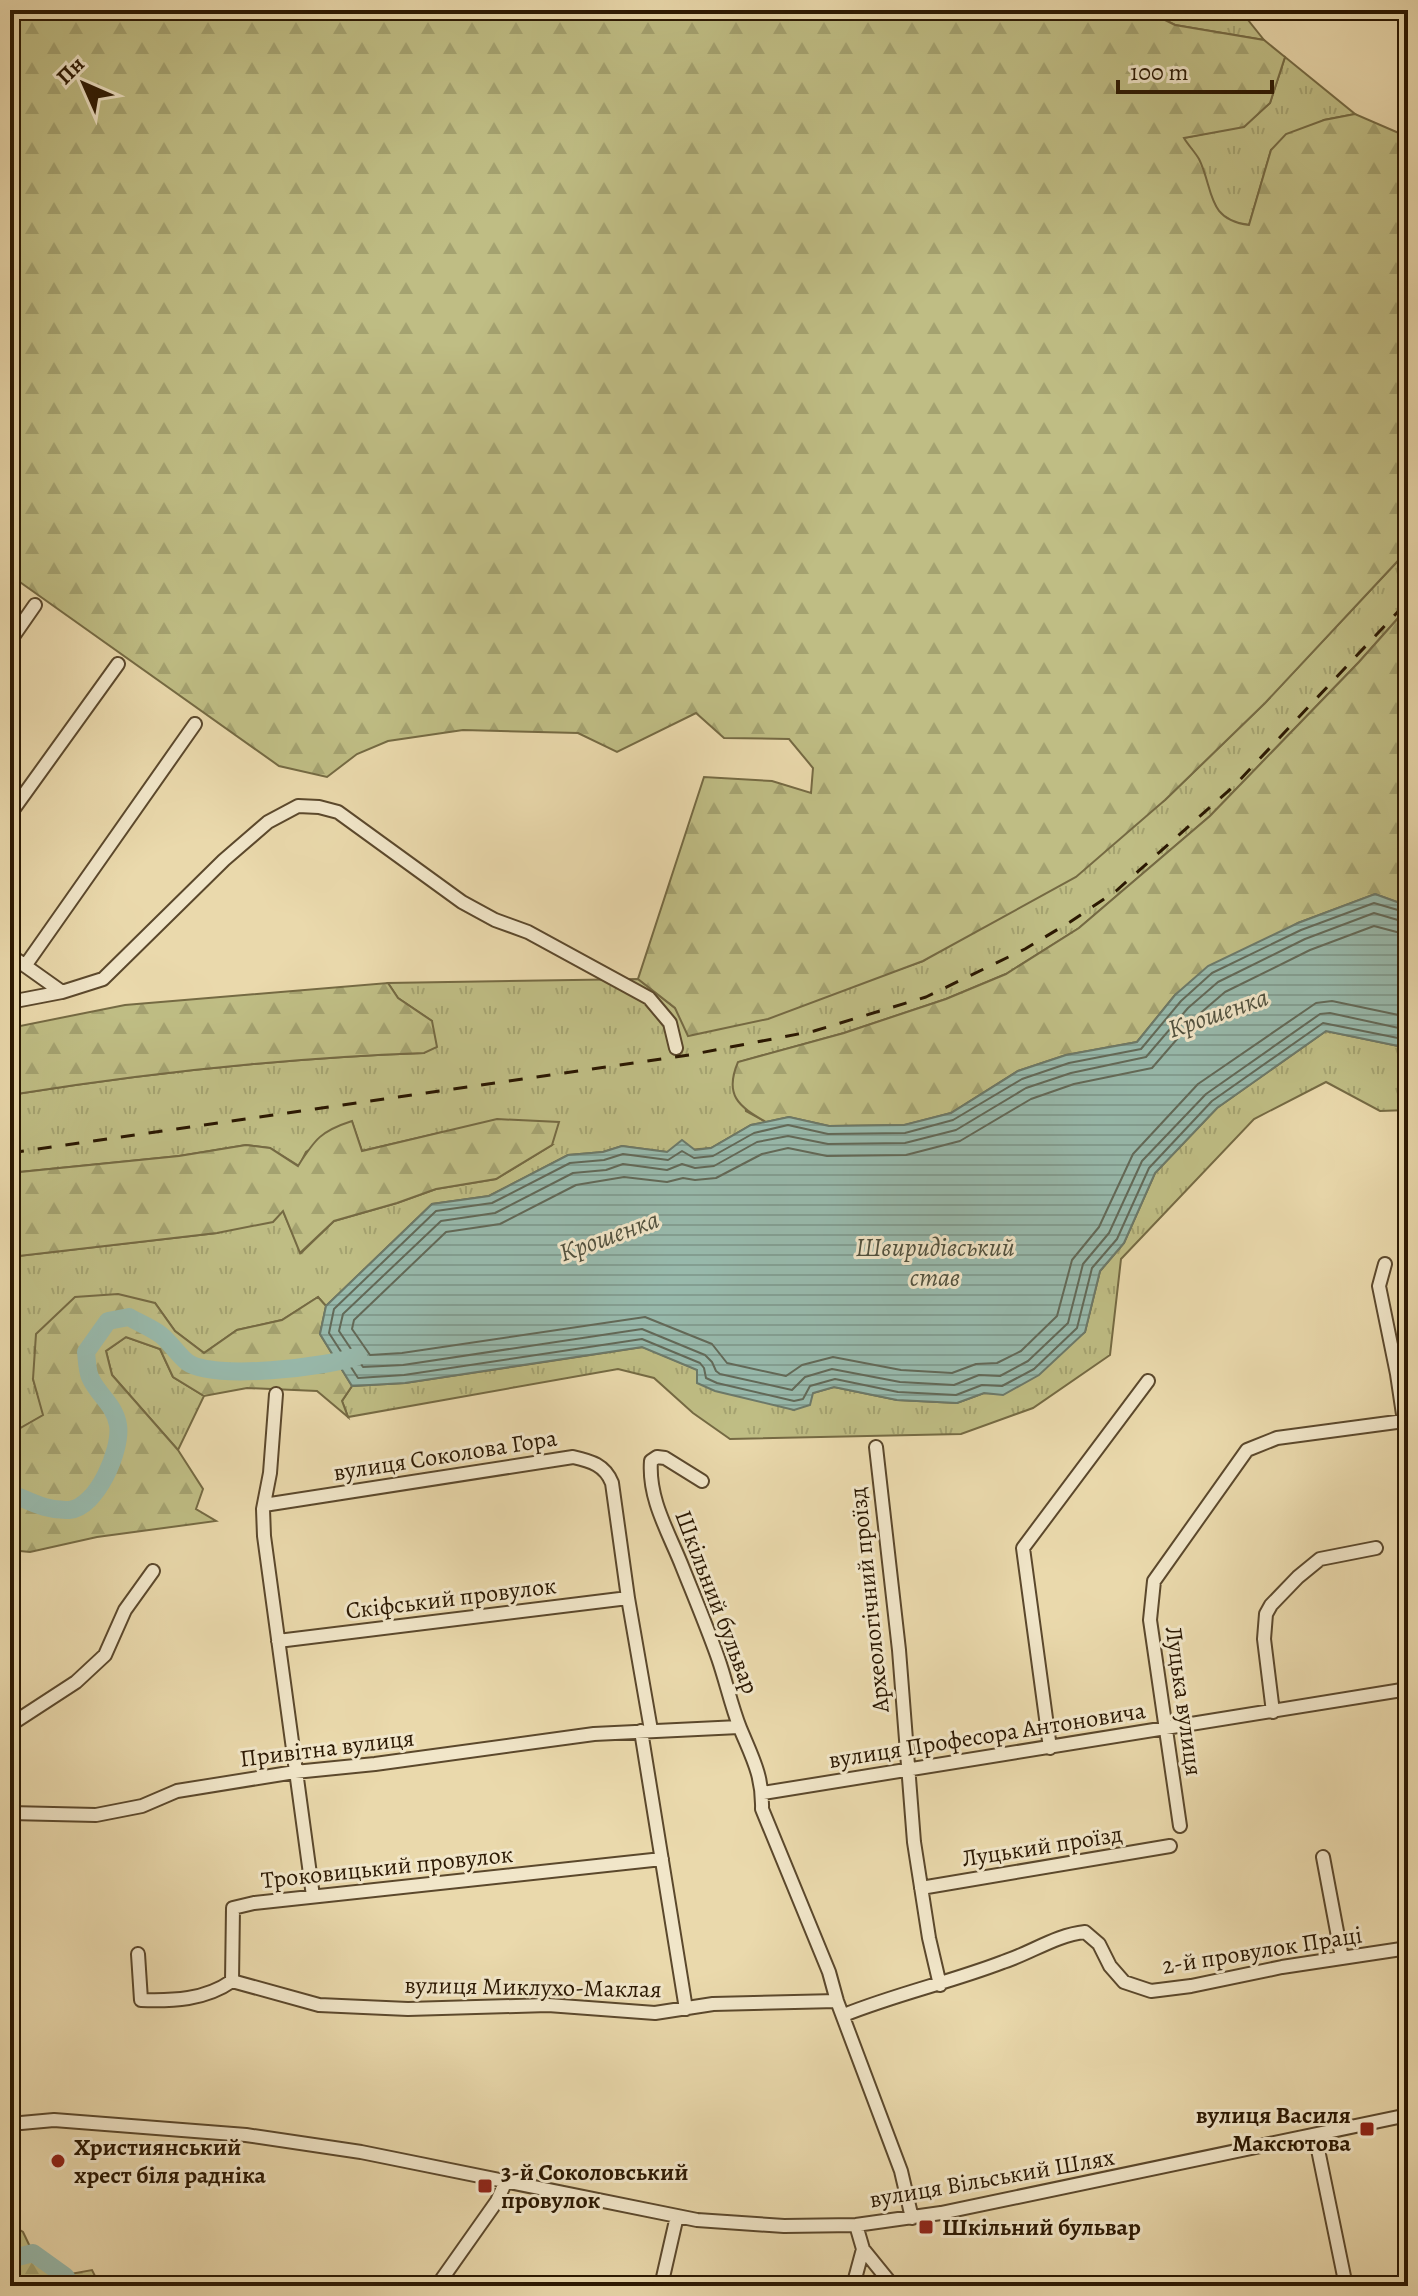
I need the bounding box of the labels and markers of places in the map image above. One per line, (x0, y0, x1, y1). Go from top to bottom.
place label: вулиця Василя Максютова (1196, 2099, 1352, 2159)
marker: вулиця Василя Максютова (1358, 2120, 1376, 2138)
place label: Християнський хрест біля радніка (74, 2131, 266, 2191)
marker: Християнський хрест біля радніка (49, 2152, 67, 2170)
place label: 3-й Соколовський провулок (501, 2156, 688, 2216)
marker: 3-й Соколовський провулок (476, 2177, 494, 2195)
place label: Шкільний бульвар (942, 2211, 1141, 2243)
marker: Шкільний бульвар (917, 2218, 935, 2236)

